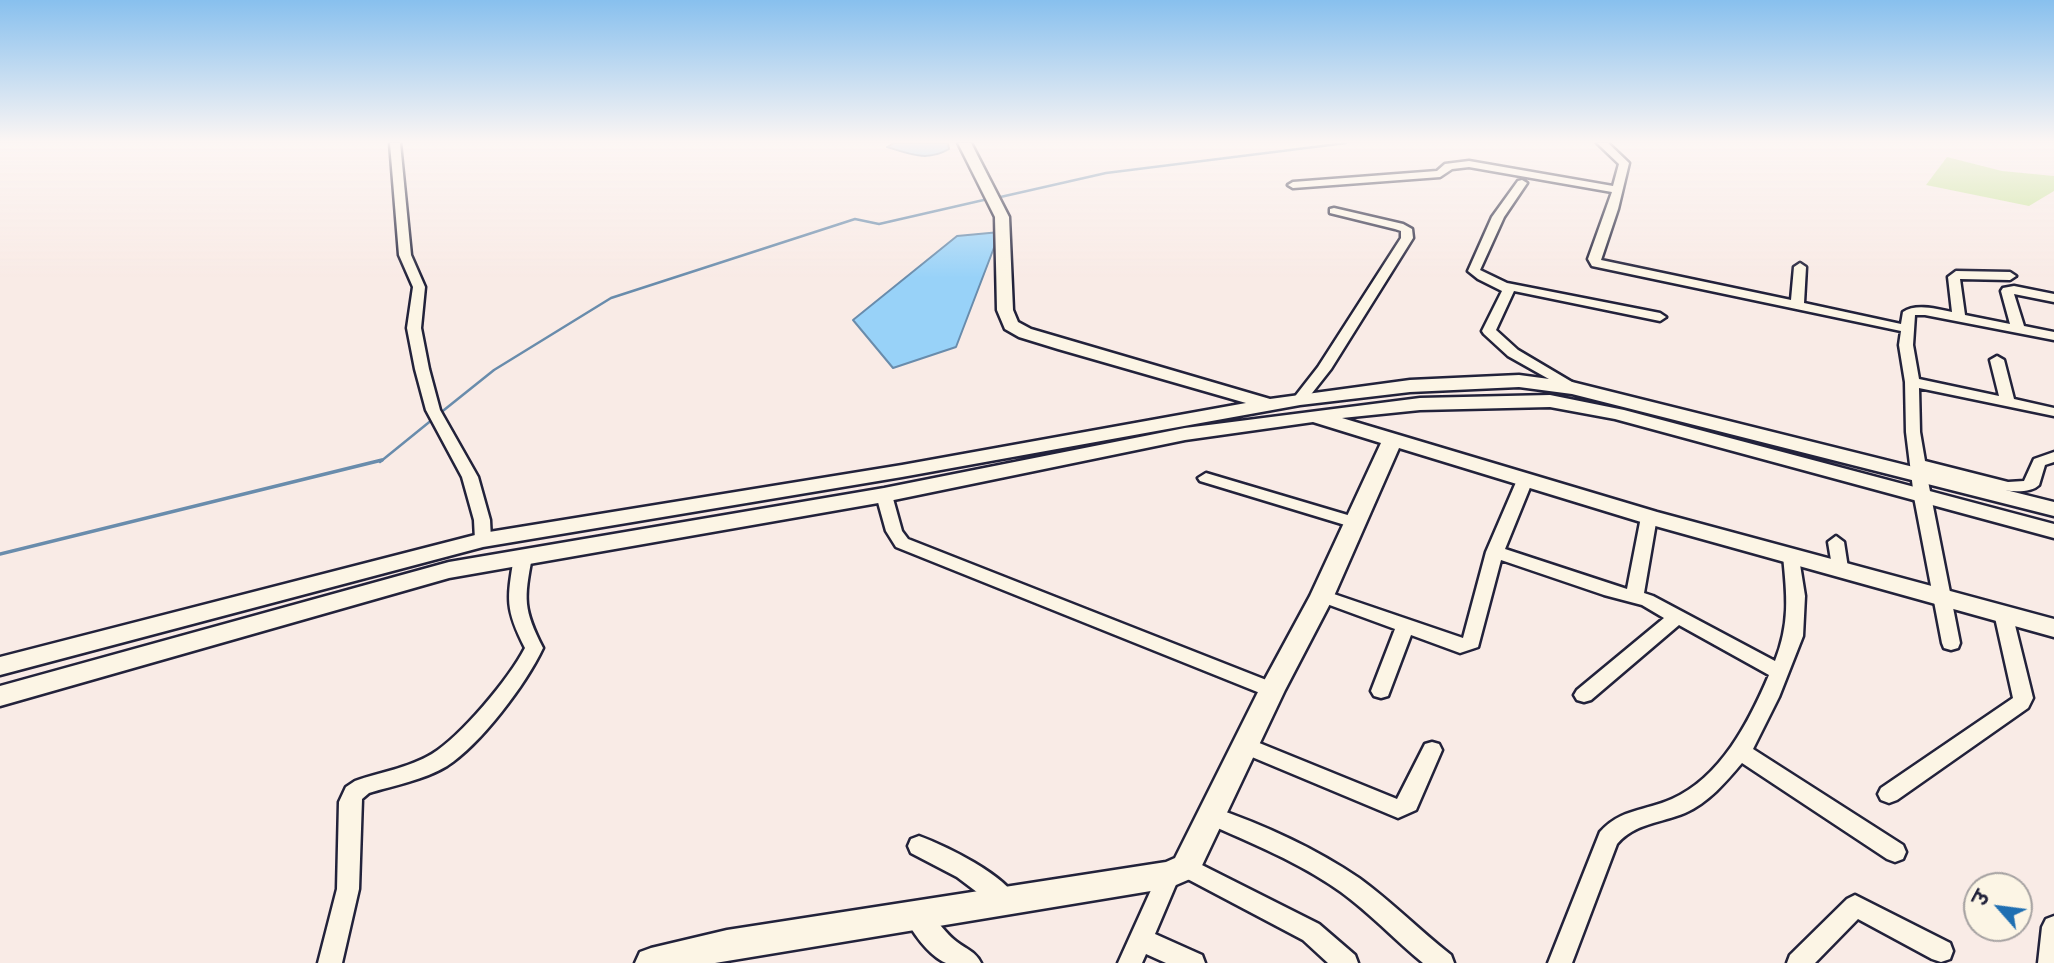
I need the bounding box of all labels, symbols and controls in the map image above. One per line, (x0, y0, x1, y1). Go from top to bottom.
north arrow (1963, 872, 2033, 942)
text: उ (1968, 887, 1995, 909)

